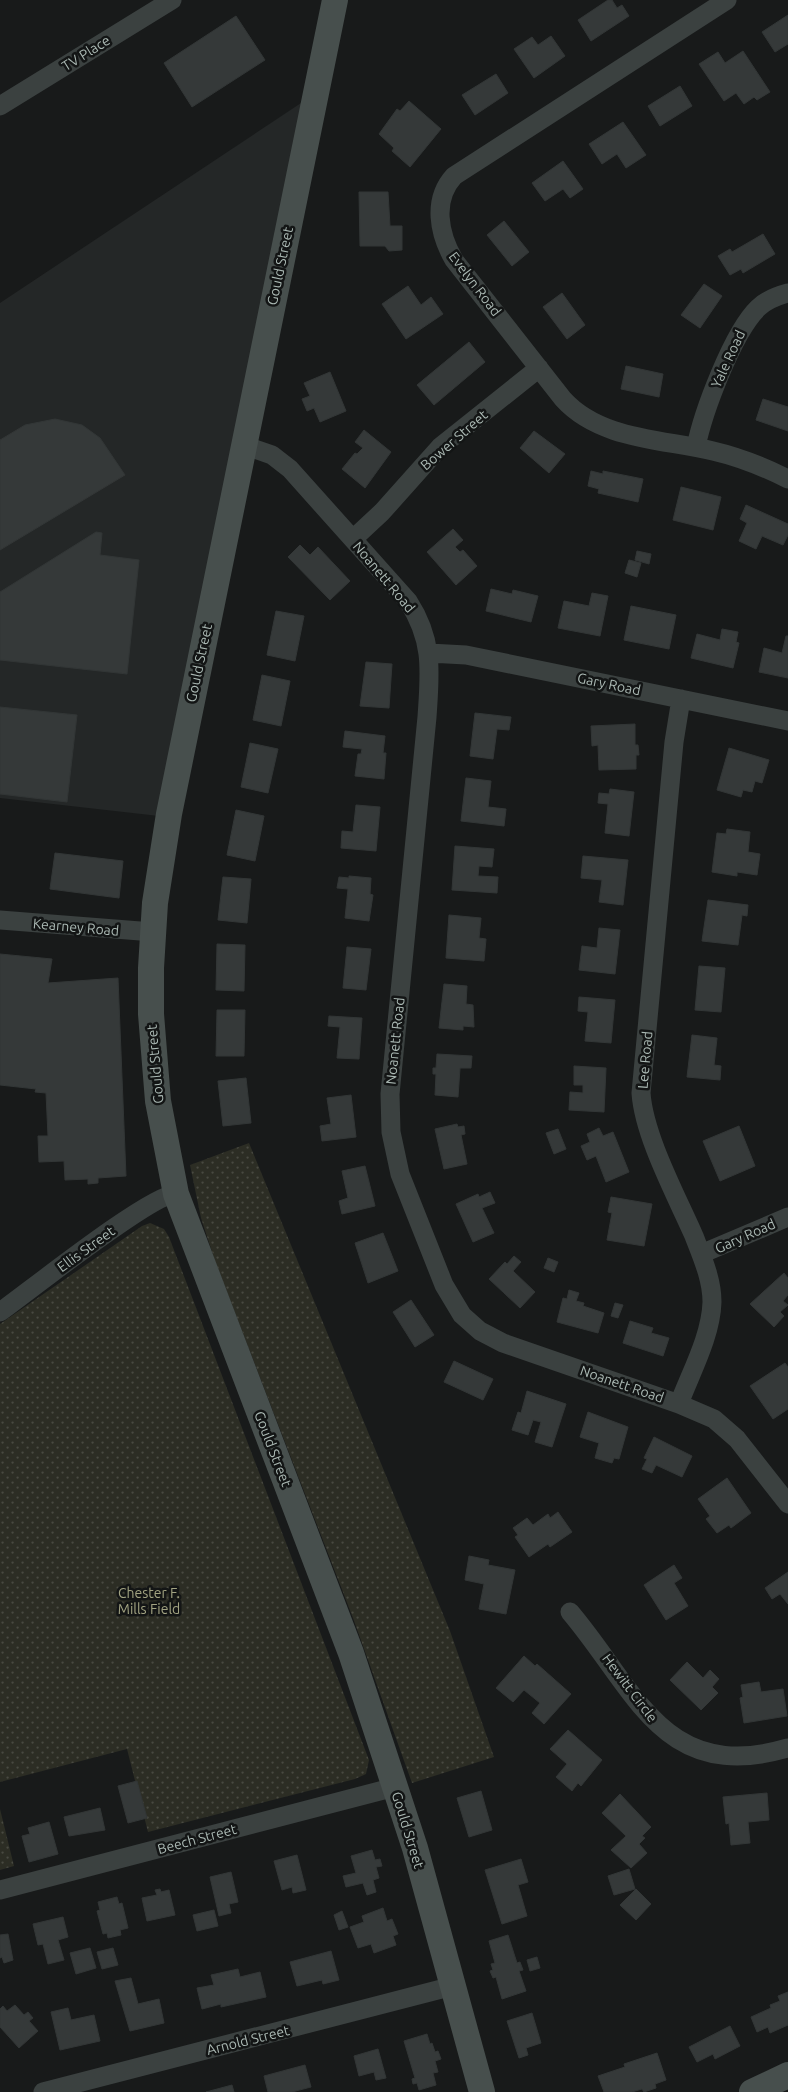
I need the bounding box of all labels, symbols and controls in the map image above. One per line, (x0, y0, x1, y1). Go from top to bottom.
street label: TV Place (59, 32, 113, 74)
street label: Gould Street (264, 225, 296, 307)
street label: Evelyn Road (446, 249, 504, 319)
street label: Yale Road (708, 328, 748, 390)
street label: Bower Street (417, 406, 491, 473)
street label: Noanett Road (350, 538, 418, 616)
street label: Gould Street (183, 622, 215, 704)
street label: Gary Road (576, 669, 642, 699)
street label: Kearney Road (32, 915, 120, 939)
street label: Noanett Road (382, 997, 408, 1085)
street label: Gould Street (144, 1023, 166, 1104)
street label: Lee Road (635, 1030, 655, 1090)
street label: Gary Road (712, 1216, 778, 1256)
street label: Ellis Street (54, 1223, 118, 1275)
street label: Noanett Road (578, 1362, 666, 1406)
street label: Gould Street (251, 1409, 295, 1489)
park label: Chester F. Mills Field (118, 1585, 180, 1617)
street label: Hewitt Circle (599, 1651, 661, 1725)
street label: Gould Street (389, 1790, 427, 1871)
street label: Beech Street (156, 1821, 239, 1857)
street label: Arnold Street (205, 2022, 292, 2058)

